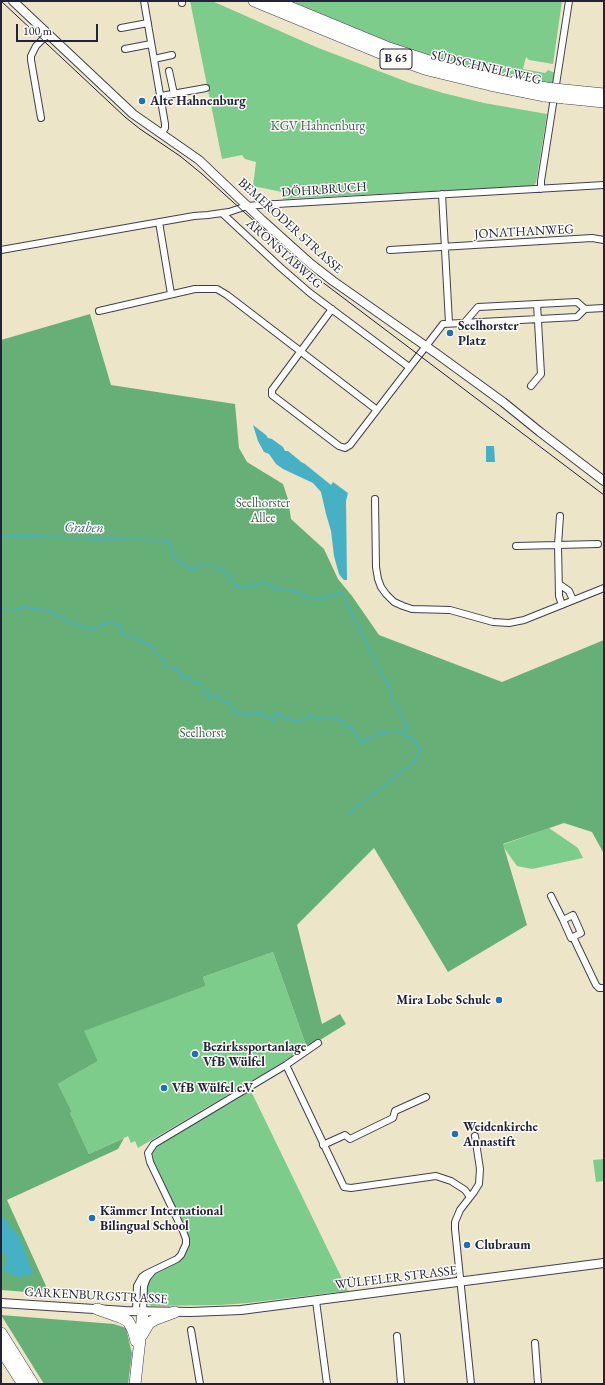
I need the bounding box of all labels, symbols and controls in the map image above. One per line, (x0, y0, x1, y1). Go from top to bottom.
scale bar (18, 16, 100, 42)
text: 100 m (23, 23, 52, 39)
street label: SÜDSCHNELLWEG (429, 48, 543, 88)
road number: B 65 (380, 49, 412, 69)
place label: Alte Hahnenburg (150, 93, 246, 109)
marker: Alte Hahnenburg (137, 96, 147, 106)
park label: KGV Hahnenburg (271, 118, 365, 134)
street label: BEMERODER STRASSE (235, 175, 345, 277)
street label: DÖHRBRUCH (281, 179, 367, 201)
street label: ARONSTABWEG (243, 216, 325, 292)
street label: JONATHANWEG (474, 222, 574, 242)
place label: Seelhorster Platz (458, 318, 519, 349)
marker: Seelhorster Platz (445, 328, 455, 338)
park label: Seelhorster Allee (236, 495, 290, 526)
water label: Graben (64, 519, 104, 537)
park label: Seelhorst (180, 725, 224, 741)
place label: Mira Lobe Schule (396, 992, 491, 1008)
marker: Mira Lobe Schule (494, 995, 504, 1005)
place label: Bezirkssportanlage VfB Wülfel (203, 1039, 306, 1070)
marker: Bezirkssportanlage VfB Wülfel (190, 1049, 200, 1059)
place label: VfB Wülfel e.V. (172, 1080, 254, 1096)
marker: VfB Wülfel e.V. (159, 1083, 169, 1093)
place label: Weidenkirche Annastift (463, 1119, 538, 1150)
marker: Weidenkirche Annastift (450, 1129, 460, 1139)
place label: Kämmer International Bilingual School (100, 1203, 223, 1234)
marker: Kämmer International Bilingual School (87, 1213, 97, 1223)
place label: Clubraum (475, 1237, 531, 1253)
marker: Clubraum (462, 1240, 472, 1250)
street label: WÜLFELER STRASSE (334, 1263, 458, 1293)
street label: GARKENBURGSTRASSE (24, 1284, 168, 1308)

